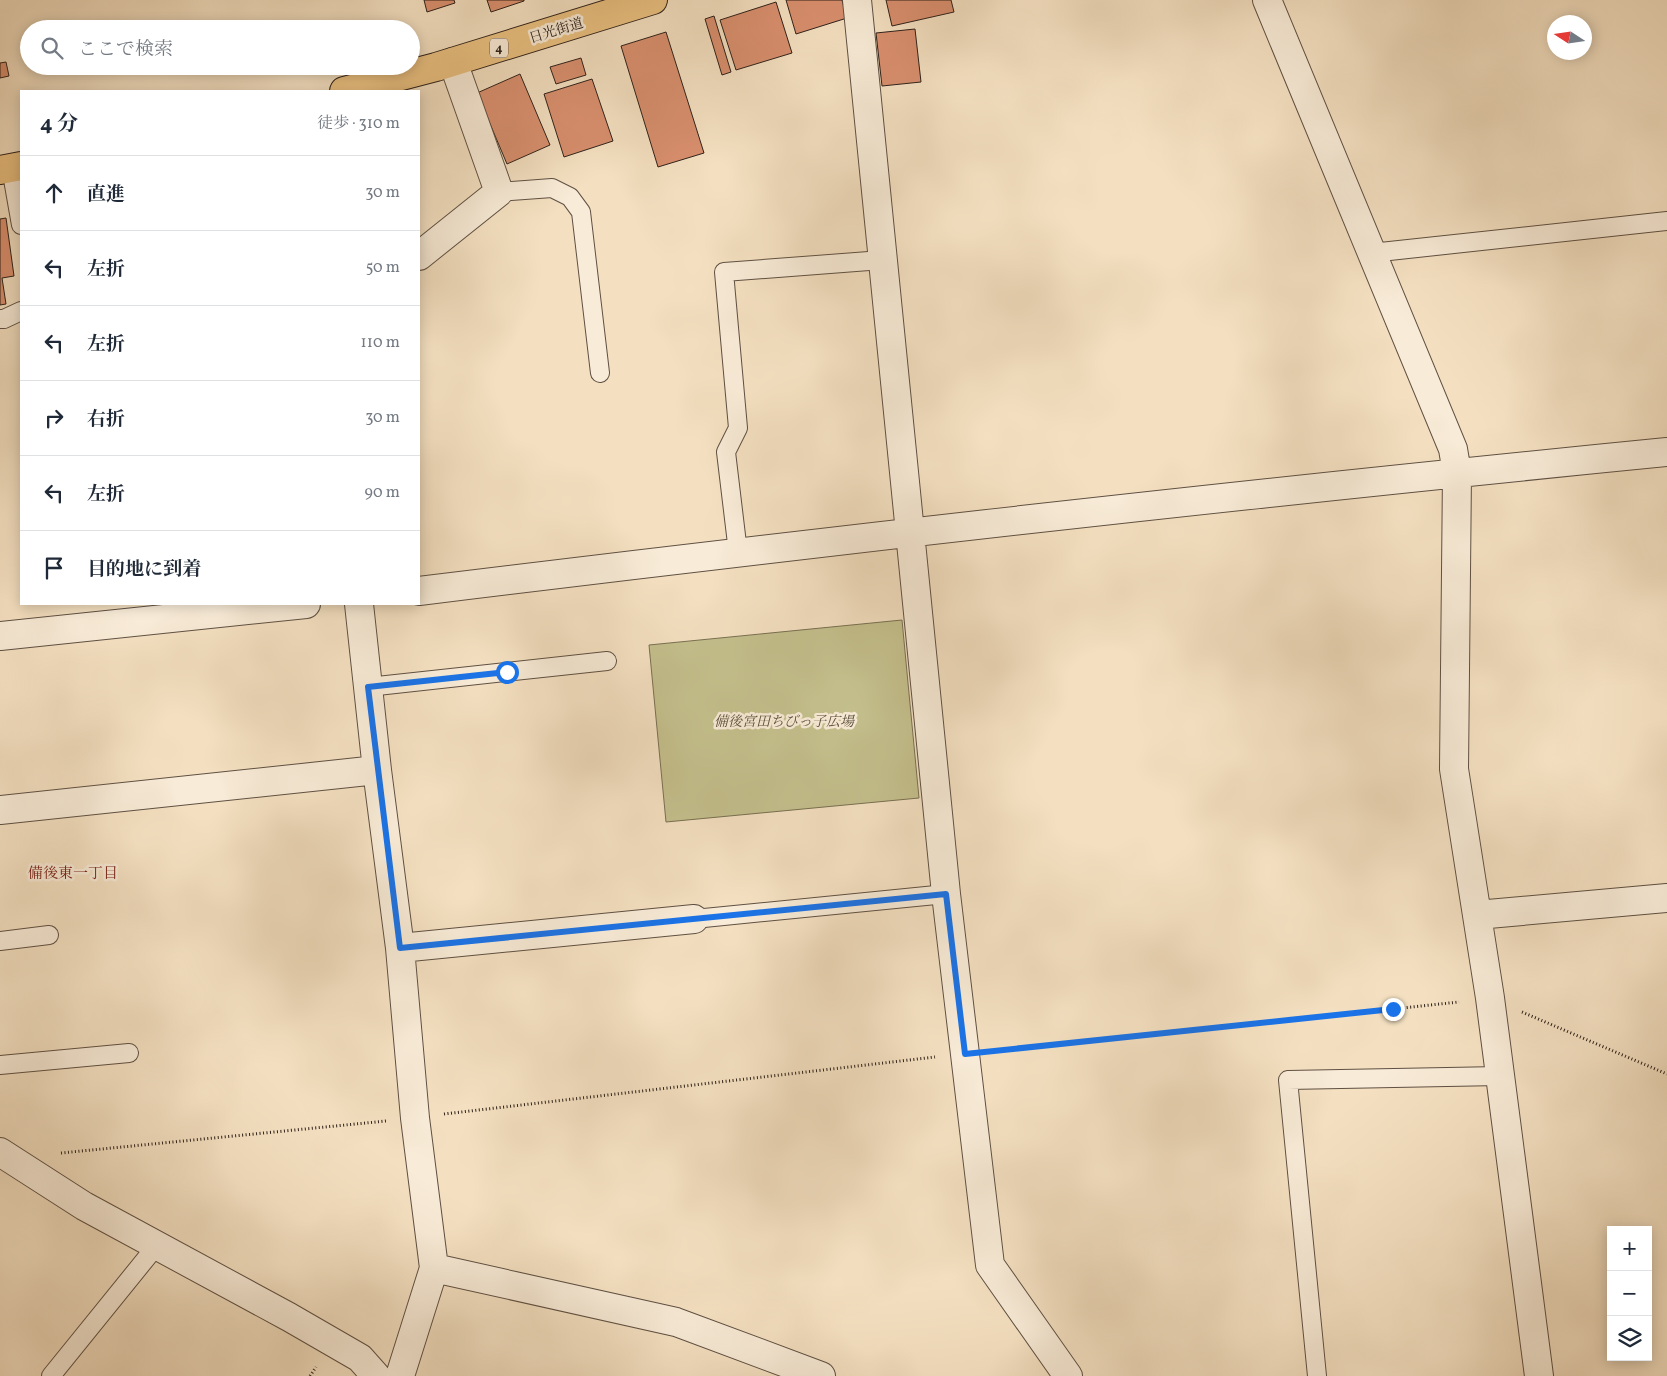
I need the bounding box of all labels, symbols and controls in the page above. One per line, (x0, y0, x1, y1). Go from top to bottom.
street label: 日光街道 (527, 14, 586, 49)
north arrow (1547, 15, 1592, 60)
search box (20, 20, 420, 75)
icon: search (38, 34, 66, 62)
text: ここで検索 (78, 37, 173, 63)
road number: 4 (490, 38, 508, 58)
text: 4 分 (40, 110, 78, 139)
text: 徒歩 · 310 m (317, 113, 400, 135)
icon: ahead (40, 179, 68, 207)
text: 直進 (87, 182, 125, 208)
text: 30 m (365, 182, 400, 204)
icon: left (40, 254, 68, 282)
text: 左折 (87, 257, 125, 283)
text: 50 m (366, 257, 400, 279)
icon: left (40, 329, 68, 357)
text: 左折 (87, 332, 125, 358)
text: 110 m (361, 332, 400, 354)
icon: right (40, 404, 68, 432)
text: 右折 (87, 407, 125, 433)
text: 30 m (365, 407, 400, 429)
icon: left (40, 479, 68, 507)
text: 左折 (87, 482, 125, 508)
text: 90 m (364, 482, 400, 504)
icon: arrive (40, 554, 68, 582)
text: 目的地に到着 (87, 557, 201, 583)
route start (496, 661, 519, 684)
park label: 備後宮田ちびっ子広場 (714, 713, 856, 732)
district label: 備後東一丁目 (28, 864, 118, 885)
route end (1382, 998, 1405, 1021)
map controls (1607, 1226, 1652, 1361)
button: + (1607, 1226, 1652, 1271)
button: − (1607, 1271, 1652, 1316)
button: layers (1607, 1316, 1652, 1361)

